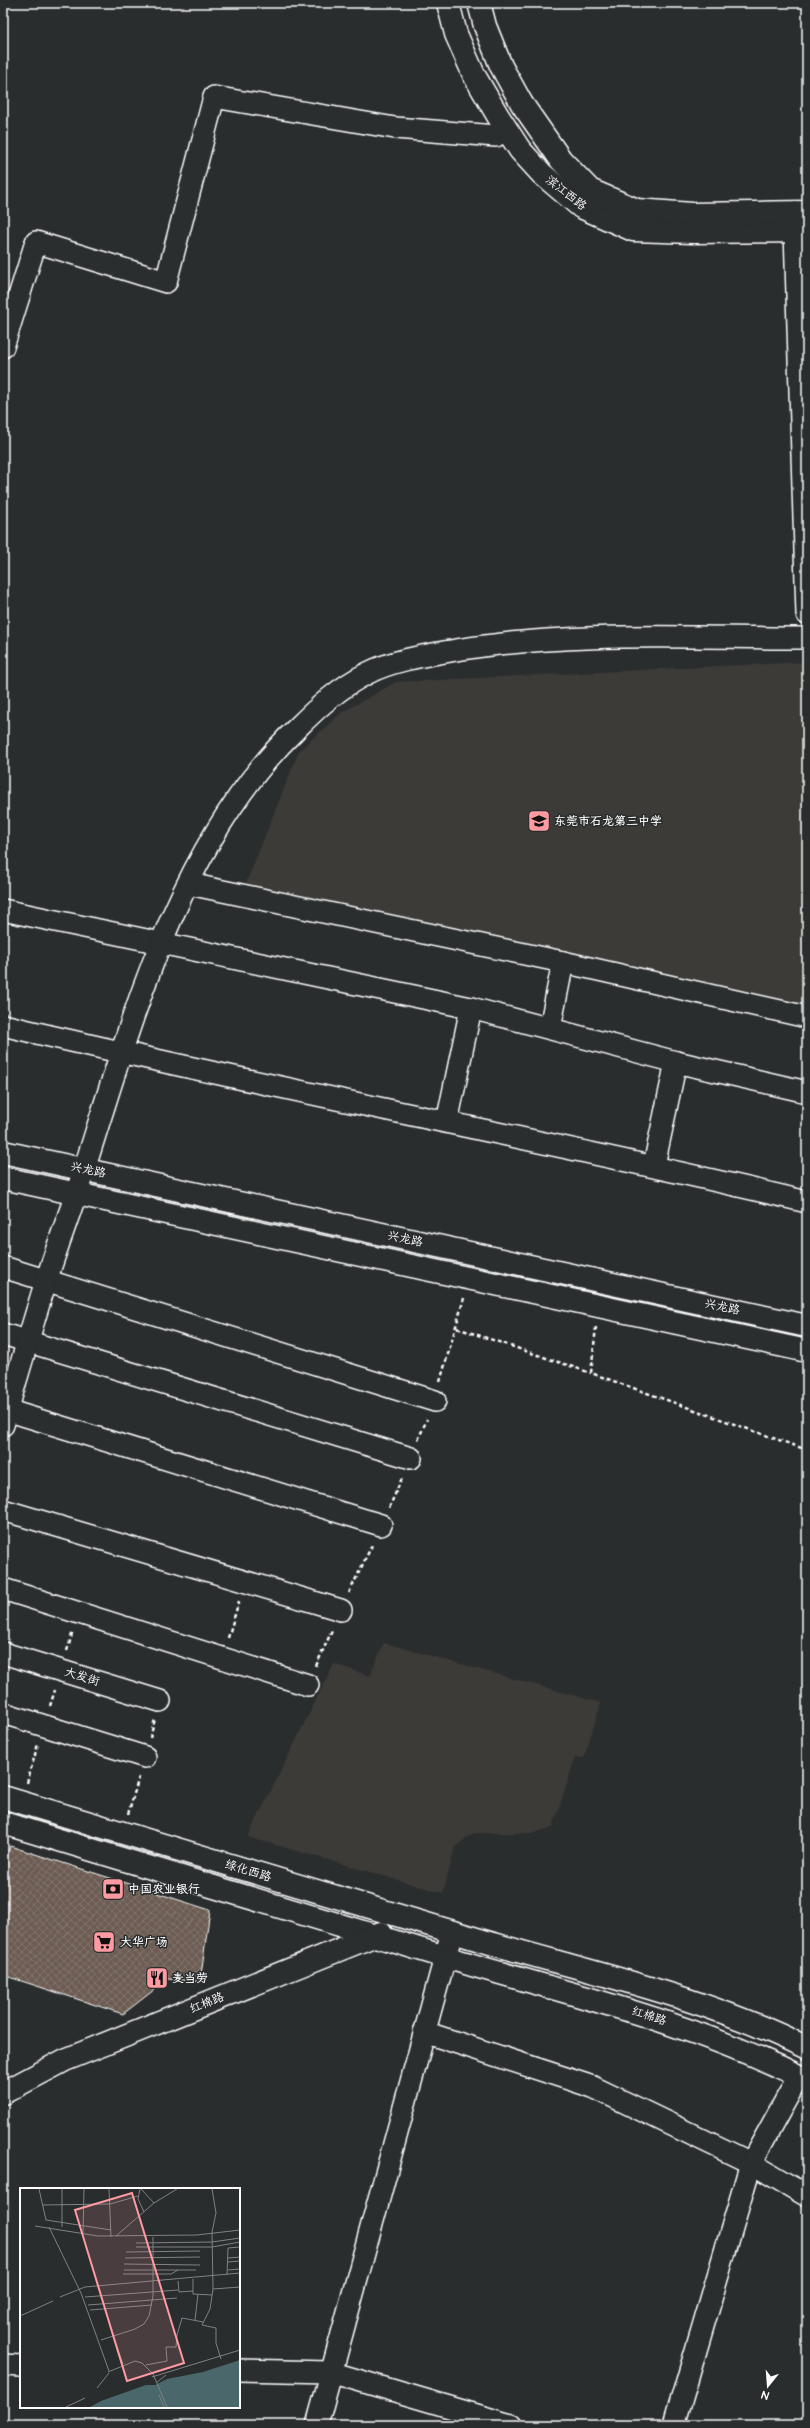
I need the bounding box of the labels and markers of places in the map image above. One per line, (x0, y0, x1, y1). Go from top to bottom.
school or university icon: 东莞市石龙第三中学 (526, 808, 552, 834)
place label: 东莞市石龙第三中学 (554, 813, 662, 830)
bank icon: 中国农业银行 (100, 1876, 126, 1902)
place label: 中国农业银行 (128, 1881, 200, 1898)
supermarket icon: 大华广场 (91, 1929, 117, 1955)
place label: 大华广场 (120, 1934, 168, 1951)
restaurant icon: 麦当劳 (144, 1965, 170, 1991)
place label: 麦当劳 (172, 1970, 208, 1987)

